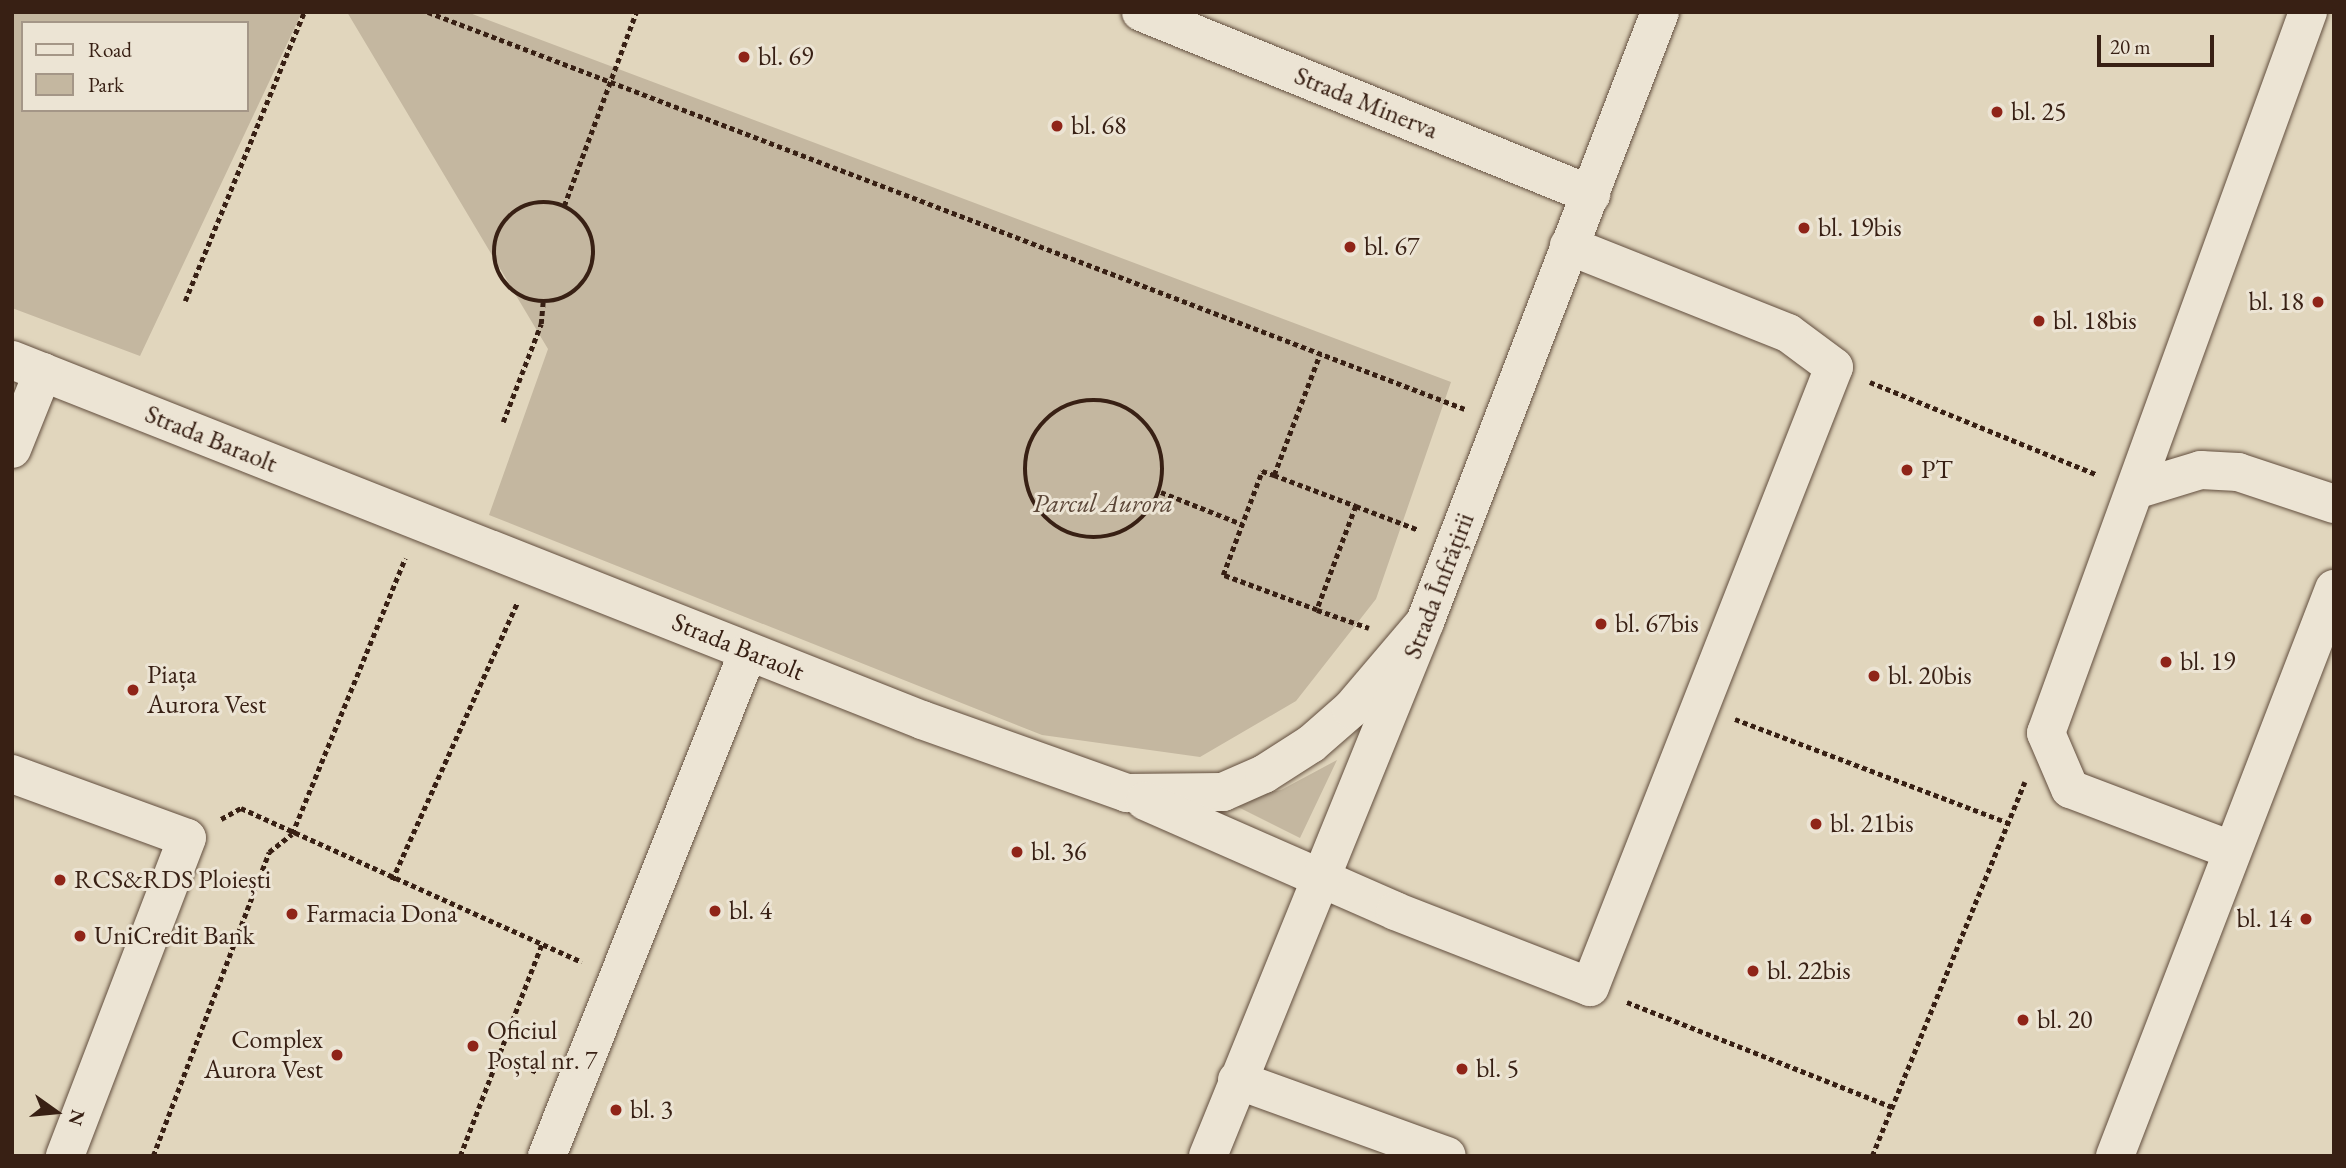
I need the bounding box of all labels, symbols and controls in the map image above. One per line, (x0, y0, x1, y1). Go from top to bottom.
legend (21, 21, 248, 112)
scale bar (2101, 21, 2218, 65)
text: 20 m (2110, 33, 2151, 60)
text: Road (88, 36, 132, 63)
place label: bl. 69 (758, 41, 813, 73)
marker: bl. 69 (736, 49, 752, 65)
street label: Strada Minerva (1290, 60, 1442, 146)
text: Park (88, 71, 124, 98)
place label: bl. 25 (2011, 96, 2066, 128)
marker: bl. 25 (1989, 104, 2005, 120)
place label: bl. 68 (1071, 110, 1126, 142)
marker: bl. 68 (1049, 118, 1065, 134)
place label: bl. 19bis (1818, 212, 1902, 244)
marker: bl. 19bis (1796, 220, 1812, 236)
place label: bl. 67 (1364, 231, 1419, 263)
marker: bl. 67 (1342, 239, 1358, 255)
place label: bl. 18 (2249, 286, 2304, 318)
marker: bl. 18 (2310, 294, 2326, 310)
place label: bl. 18bis (2053, 305, 2137, 337)
marker: bl. 18bis (2031, 313, 2047, 329)
street label: Strada Baraolt (140, 398, 282, 480)
place label: PT (1921, 454, 1953, 486)
marker: PT (1899, 462, 1915, 478)
park label: Parcul Aurora (1033, 488, 1173, 520)
street label: Strada Înfrățirii (1397, 509, 1481, 663)
street label: Strada Baraolt (667, 606, 809, 688)
place label: bl. 67bis (1615, 608, 1699, 640)
marker: bl. 67bis (1593, 616, 1609, 632)
place label: bl. 19 (2180, 646, 2235, 678)
marker: bl. 19 (2158, 654, 2174, 670)
place label: Piața Aurora Vest (147, 659, 266, 720)
place label: bl. 20bis (1888, 660, 1972, 692)
marker: bl. 20bis (1866, 668, 1882, 684)
marker: Piața Aurora Vest (125, 682, 141, 698)
place label: bl. 21bis (1830, 808, 1914, 840)
marker: bl. 21bis (1808, 816, 1824, 832)
place label: bl. 36 (1031, 836, 1086, 868)
marker: bl. 36 (1009, 844, 1025, 860)
place label: RCS&RDS Ploiești (74, 864, 271, 896)
marker: RCS&RDS Ploiești (52, 872, 68, 888)
place label: bl. 4 (729, 895, 772, 927)
place label: Farmacia Dona (306, 898, 457, 930)
marker: bl. 4 (707, 903, 723, 919)
place label: bl. 14 (2237, 903, 2292, 935)
marker: Farmacia Dona (284, 906, 300, 922)
marker: bl. 14 (2298, 911, 2314, 927)
place label: UniCredit Bank (94, 920, 255, 952)
marker: UniCredit Bank (72, 928, 88, 944)
place label: bl. 22bis (1767, 955, 1851, 987)
marker: bl. 22bis (1745, 963, 1761, 979)
place label: bl. 20 (2037, 1004, 2092, 1036)
marker: bl. 20 (2015, 1012, 2031, 1028)
place label: Oficiul Poștal nr. 7 (487, 1015, 597, 1076)
place label: Complex Aurora Vest (204, 1024, 323, 1086)
marker: Oficiul Poștal nr. 7 (465, 1038, 481, 1054)
marker: Complex Aurora Vest (329, 1047, 345, 1063)
place label: bl. 5 (1476, 1053, 1519, 1085)
marker: bl. 5 (1454, 1061, 1470, 1077)
north arrow (21, 1077, 91, 1147)
place label: bl. 3 (630, 1094, 673, 1126)
marker: bl. 3 (608, 1102, 624, 1118)
text: N (63, 1107, 91, 1128)

